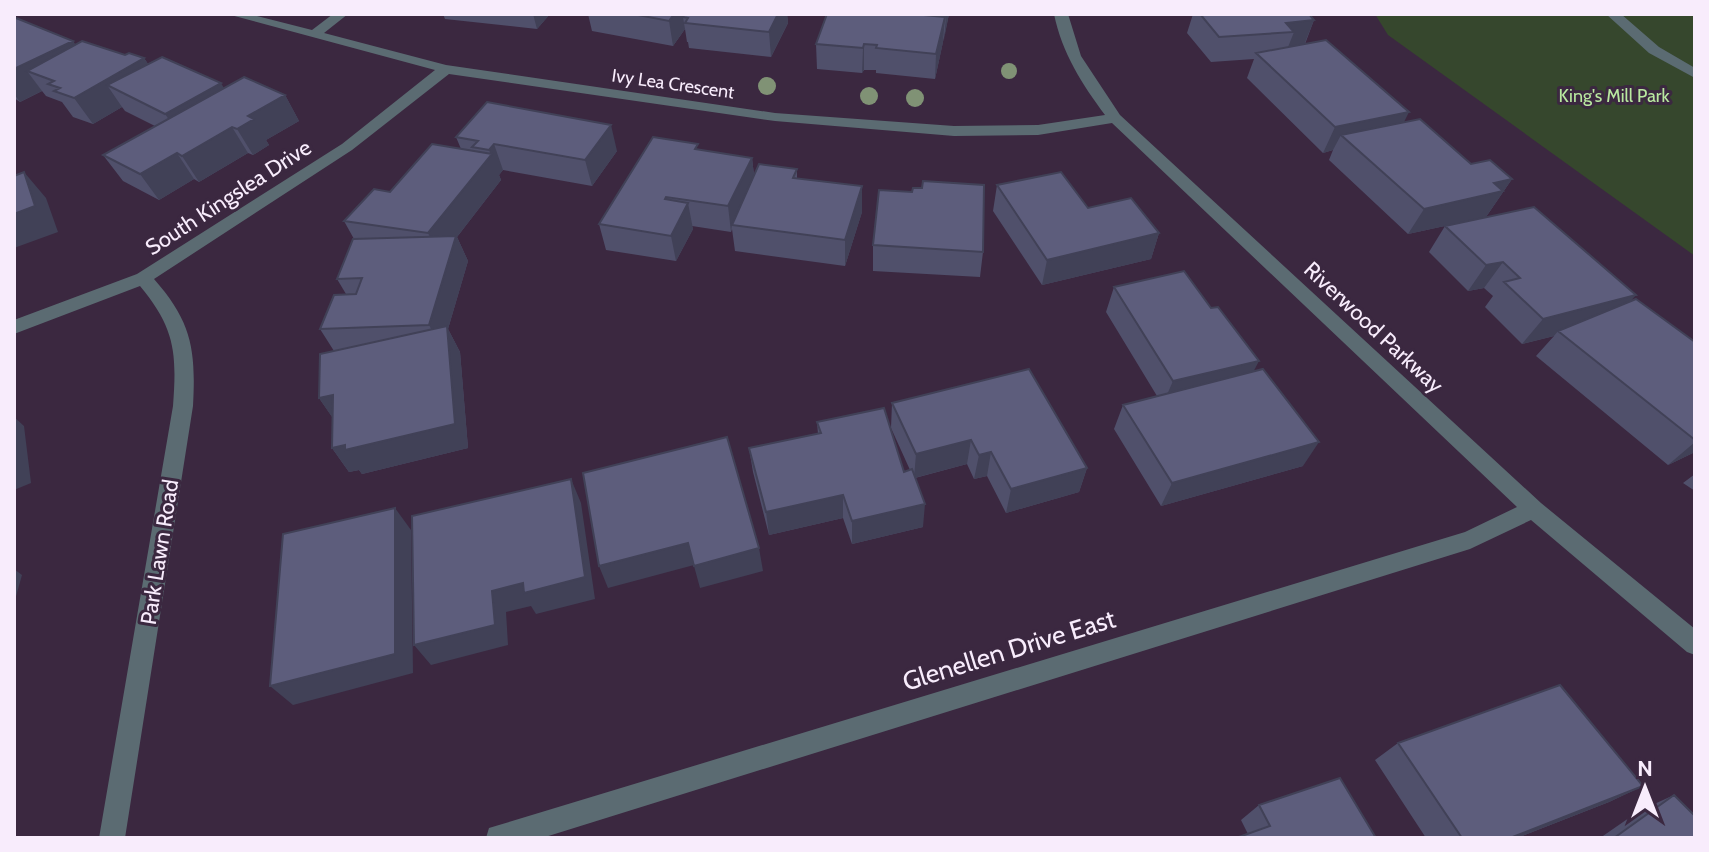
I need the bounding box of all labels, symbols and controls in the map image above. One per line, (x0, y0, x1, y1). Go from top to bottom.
street label: Ivy Lea Crescent (610, 65, 736, 103)
park label: King's Mill Park (1558, 85, 1670, 107)
street label: South Kingslea Drive (140, 134, 316, 261)
street label: Riverwood Parkway (1298, 256, 1449, 399)
street label: Park Lawn Road (135, 477, 184, 627)
street label: Glenellen Drive East (899, 602, 1120, 698)
north arrow (1605, 748, 1685, 828)
text: N (1637, 755, 1653, 782)

